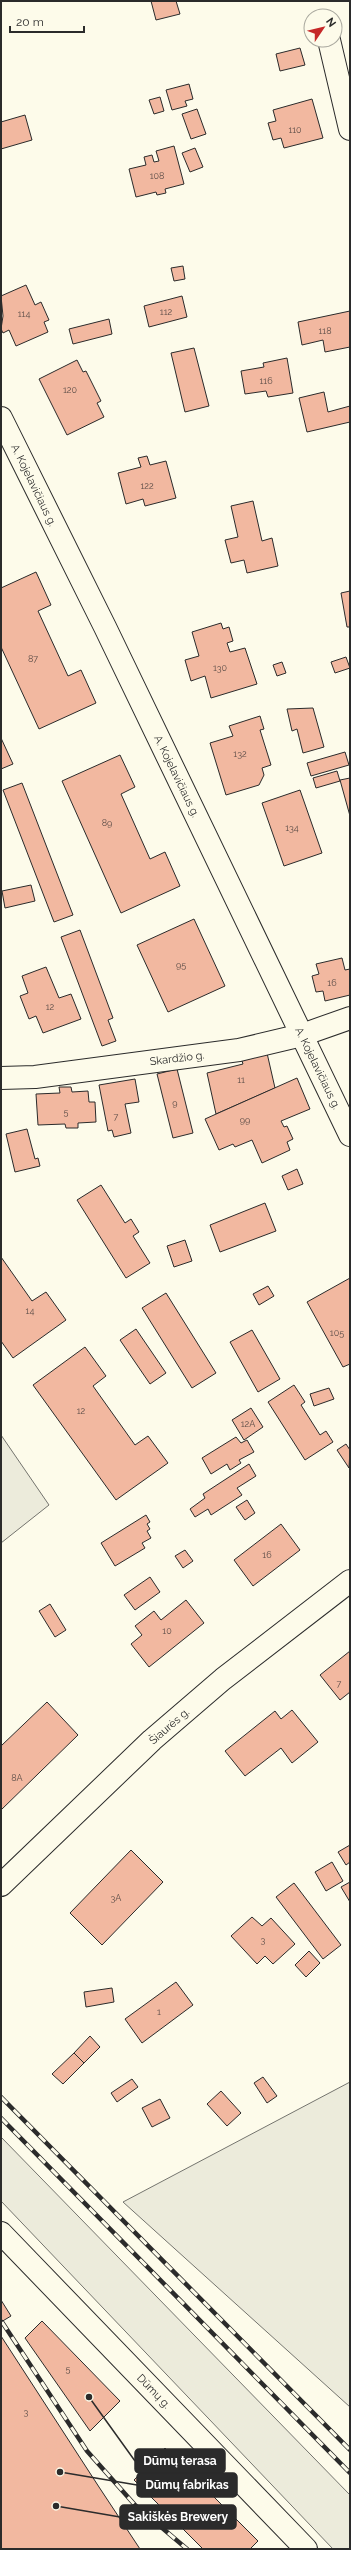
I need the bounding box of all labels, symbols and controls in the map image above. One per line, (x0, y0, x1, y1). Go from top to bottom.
scale bar (10, 8, 84, 34)
north arrow (303, 8, 343, 48)
text: 20 m (16, 15, 44, 29)
text: N (323, 15, 339, 30)
house number: 110 (288, 125, 302, 135)
house number: 108 (150, 171, 164, 181)
house number: 112 (160, 307, 173, 317)
house number: 114 (18, 309, 30, 319)
house number: 118 (318, 326, 332, 336)
house number: 116 (259, 376, 273, 386)
house number: 120 (63, 385, 78, 395)
street label: A. Kojelavičiaus g. (8, 442, 59, 528)
house number: 122 (140, 481, 154, 491)
house number: 87 (28, 654, 38, 664)
house number: 130 (213, 663, 228, 673)
street label: A. Kojelavičiaus g. (151, 733, 202, 819)
house number: 132 (233, 749, 247, 759)
house number: 89 (102, 818, 112, 828)
house number: 134 (285, 823, 299, 833)
house number: 95 (176, 960, 186, 970)
house number: 16 (327, 978, 337, 988)
house number: 12 (46, 1002, 55, 1012)
street label: A. Kojelavičiaus g. (292, 1025, 343, 1111)
street label: Skardžio g. (149, 1049, 205, 1068)
house number: 11 (237, 1075, 245, 1085)
house number: 9 (172, 1098, 178, 1108)
house number: 5 (64, 1107, 69, 1117)
house number: 7 (114, 1112, 119, 1122)
house number: 99 (240, 1115, 250, 1125)
house number: 14 (26, 1306, 34, 1316)
house number: 105 (330, 1328, 344, 1338)
house number: 12 (77, 1406, 86, 1416)
house number: 12A (241, 1419, 255, 1429)
house number: 16 (262, 1550, 272, 1560)
house number: 10 (162, 1626, 172, 1636)
house number: 7 (337, 1679, 342, 1689)
street label: Šiaurės g. (146, 1705, 192, 1747)
house number: 8A (11, 1773, 23, 1783)
house number: 3A (111, 1893, 121, 1903)
house number: 3 (261, 1935, 266, 1945)
house number: 1 (157, 2007, 161, 2017)
house number: 5 (66, 2364, 71, 2374)
street label: Dūmų g. (134, 2371, 173, 2411)
house number: 3 (24, 2407, 29, 2417)
callout: Dūmų terasa (135, 2449, 225, 2473)
text: Dūmų terasa (143, 2454, 217, 2468)
callout: Dūmų fabrikas (137, 2473, 237, 2497)
text: Dūmų fabrikas (145, 2478, 229, 2492)
callout: Sakiškės Brewery (120, 2505, 236, 2529)
text: Sakiškės Brewery (128, 2510, 229, 2524)

